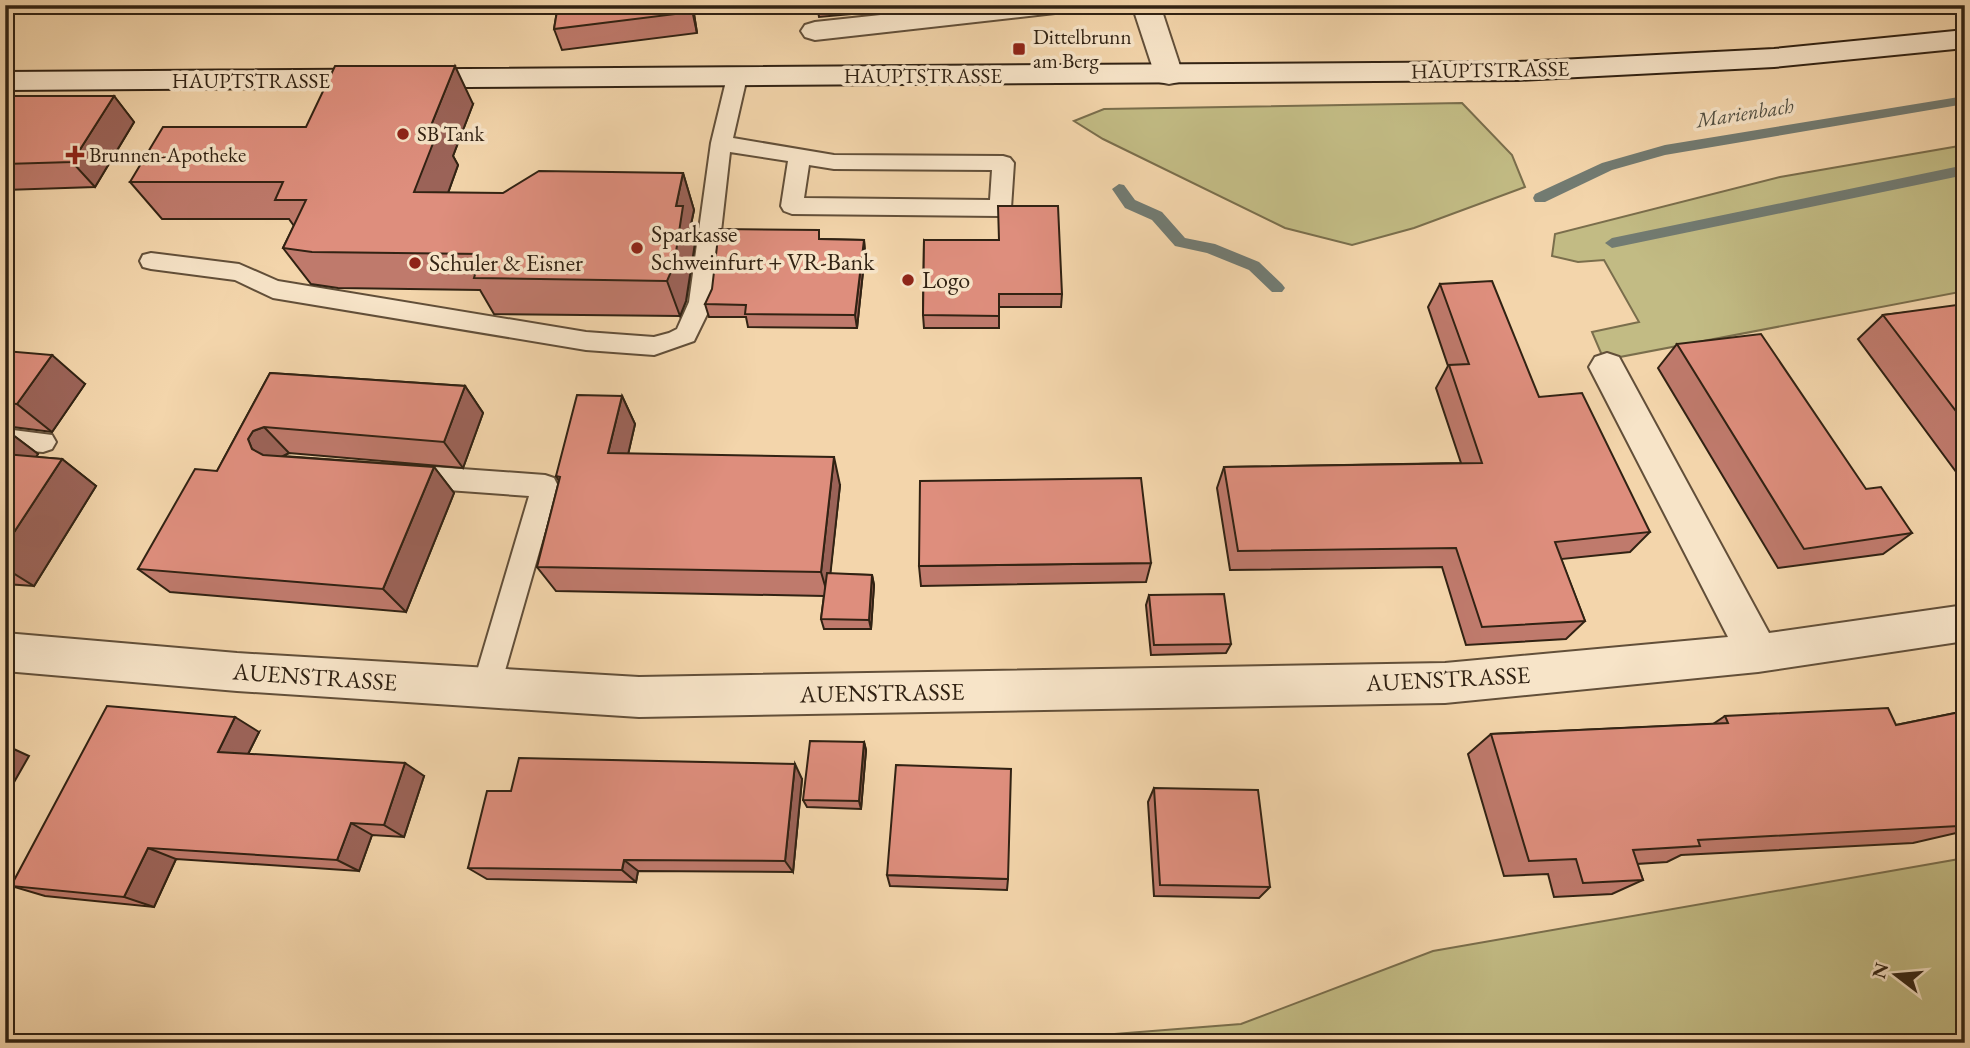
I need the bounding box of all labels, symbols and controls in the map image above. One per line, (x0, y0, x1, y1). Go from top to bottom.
place label: Dittelbrunn am Berg (1033, 23, 1131, 74)
marker: Dittelbrunn am Berg (1011, 41, 1027, 57)
street label: HAUPTSTRASSE (1411, 55, 1569, 84)
street label: HAUPTSTRASSE (844, 62, 1002, 89)
street label: HAUPTSTRASSE (172, 67, 330, 94)
water label: Marienbach (1692, 91, 1796, 134)
place label: SB Tank (417, 120, 486, 147)
marker: SB Tank (395, 126, 411, 142)
place label: Brunnen-Apotheke (89, 141, 246, 168)
marker: Brunnen-Apotheke (67, 147, 83, 163)
place label: Sparkasse Schweinfurt + VR-Bank (651, 218, 875, 277)
marker: Sparkasse Schweinfurt + VR-Bank (629, 240, 645, 256)
place label: Schuler & Eisner (429, 247, 583, 278)
marker: Schuler & Eisner (407, 255, 423, 271)
place label: Logo (922, 264, 970, 295)
marker: Logo (900, 272, 916, 288)
street label: AUENSTRASSE (231, 655, 398, 698)
street label: AUENSTRASSE (1364, 659, 1531, 698)
street label: AUENSTRASSE (798, 676, 965, 709)
north arrow (1862, 940, 1932, 1010)
text: N (1866, 959, 1894, 981)

